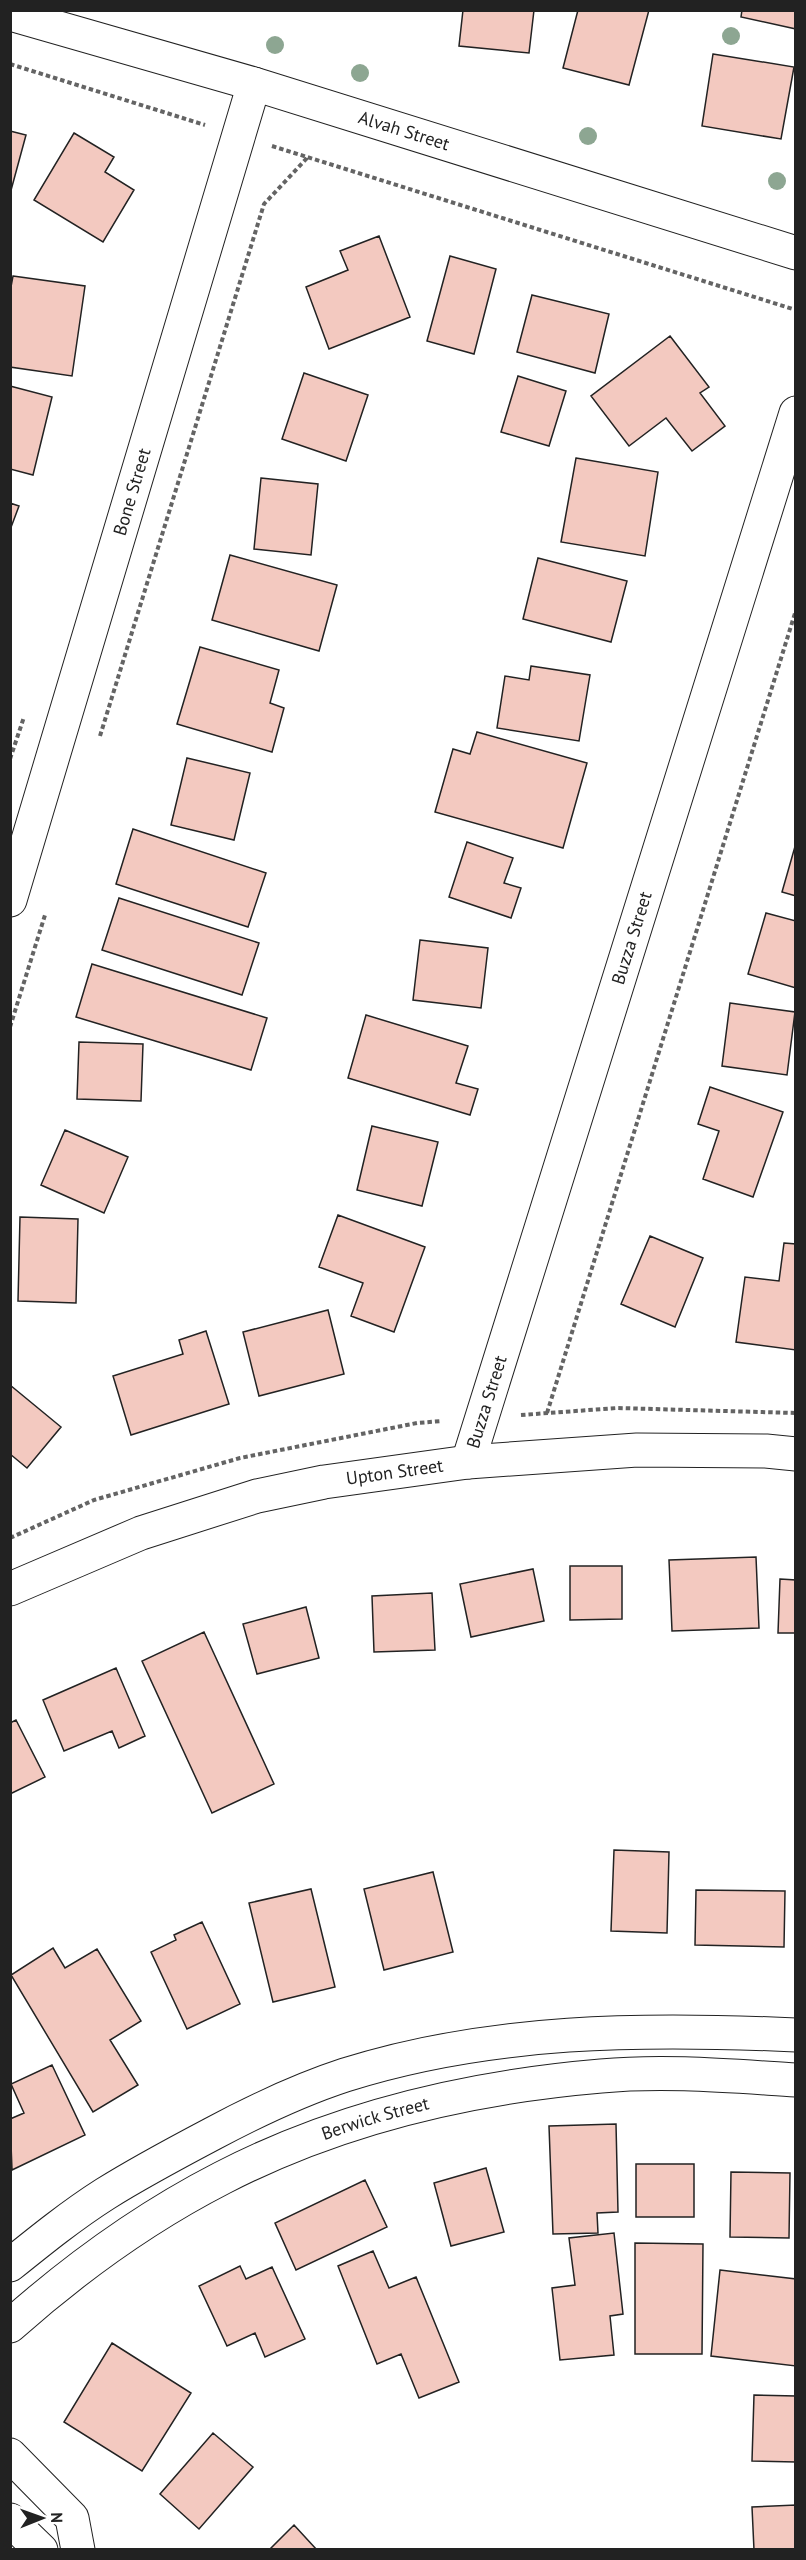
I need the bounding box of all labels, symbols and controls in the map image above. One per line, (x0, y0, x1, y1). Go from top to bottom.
street label: Alvah Street (356, 105, 453, 155)
street label: Bone Street (108, 445, 155, 538)
street label: Buzza Street (606, 889, 657, 987)
street label: Buzza Street (461, 1352, 512, 1451)
street label: Upton Street (345, 1454, 445, 1490)
street label: Berwick Street (318, 2091, 431, 2145)
north arrow (12, 2488, 72, 2548)
text: N (47, 2512, 67, 2523)

